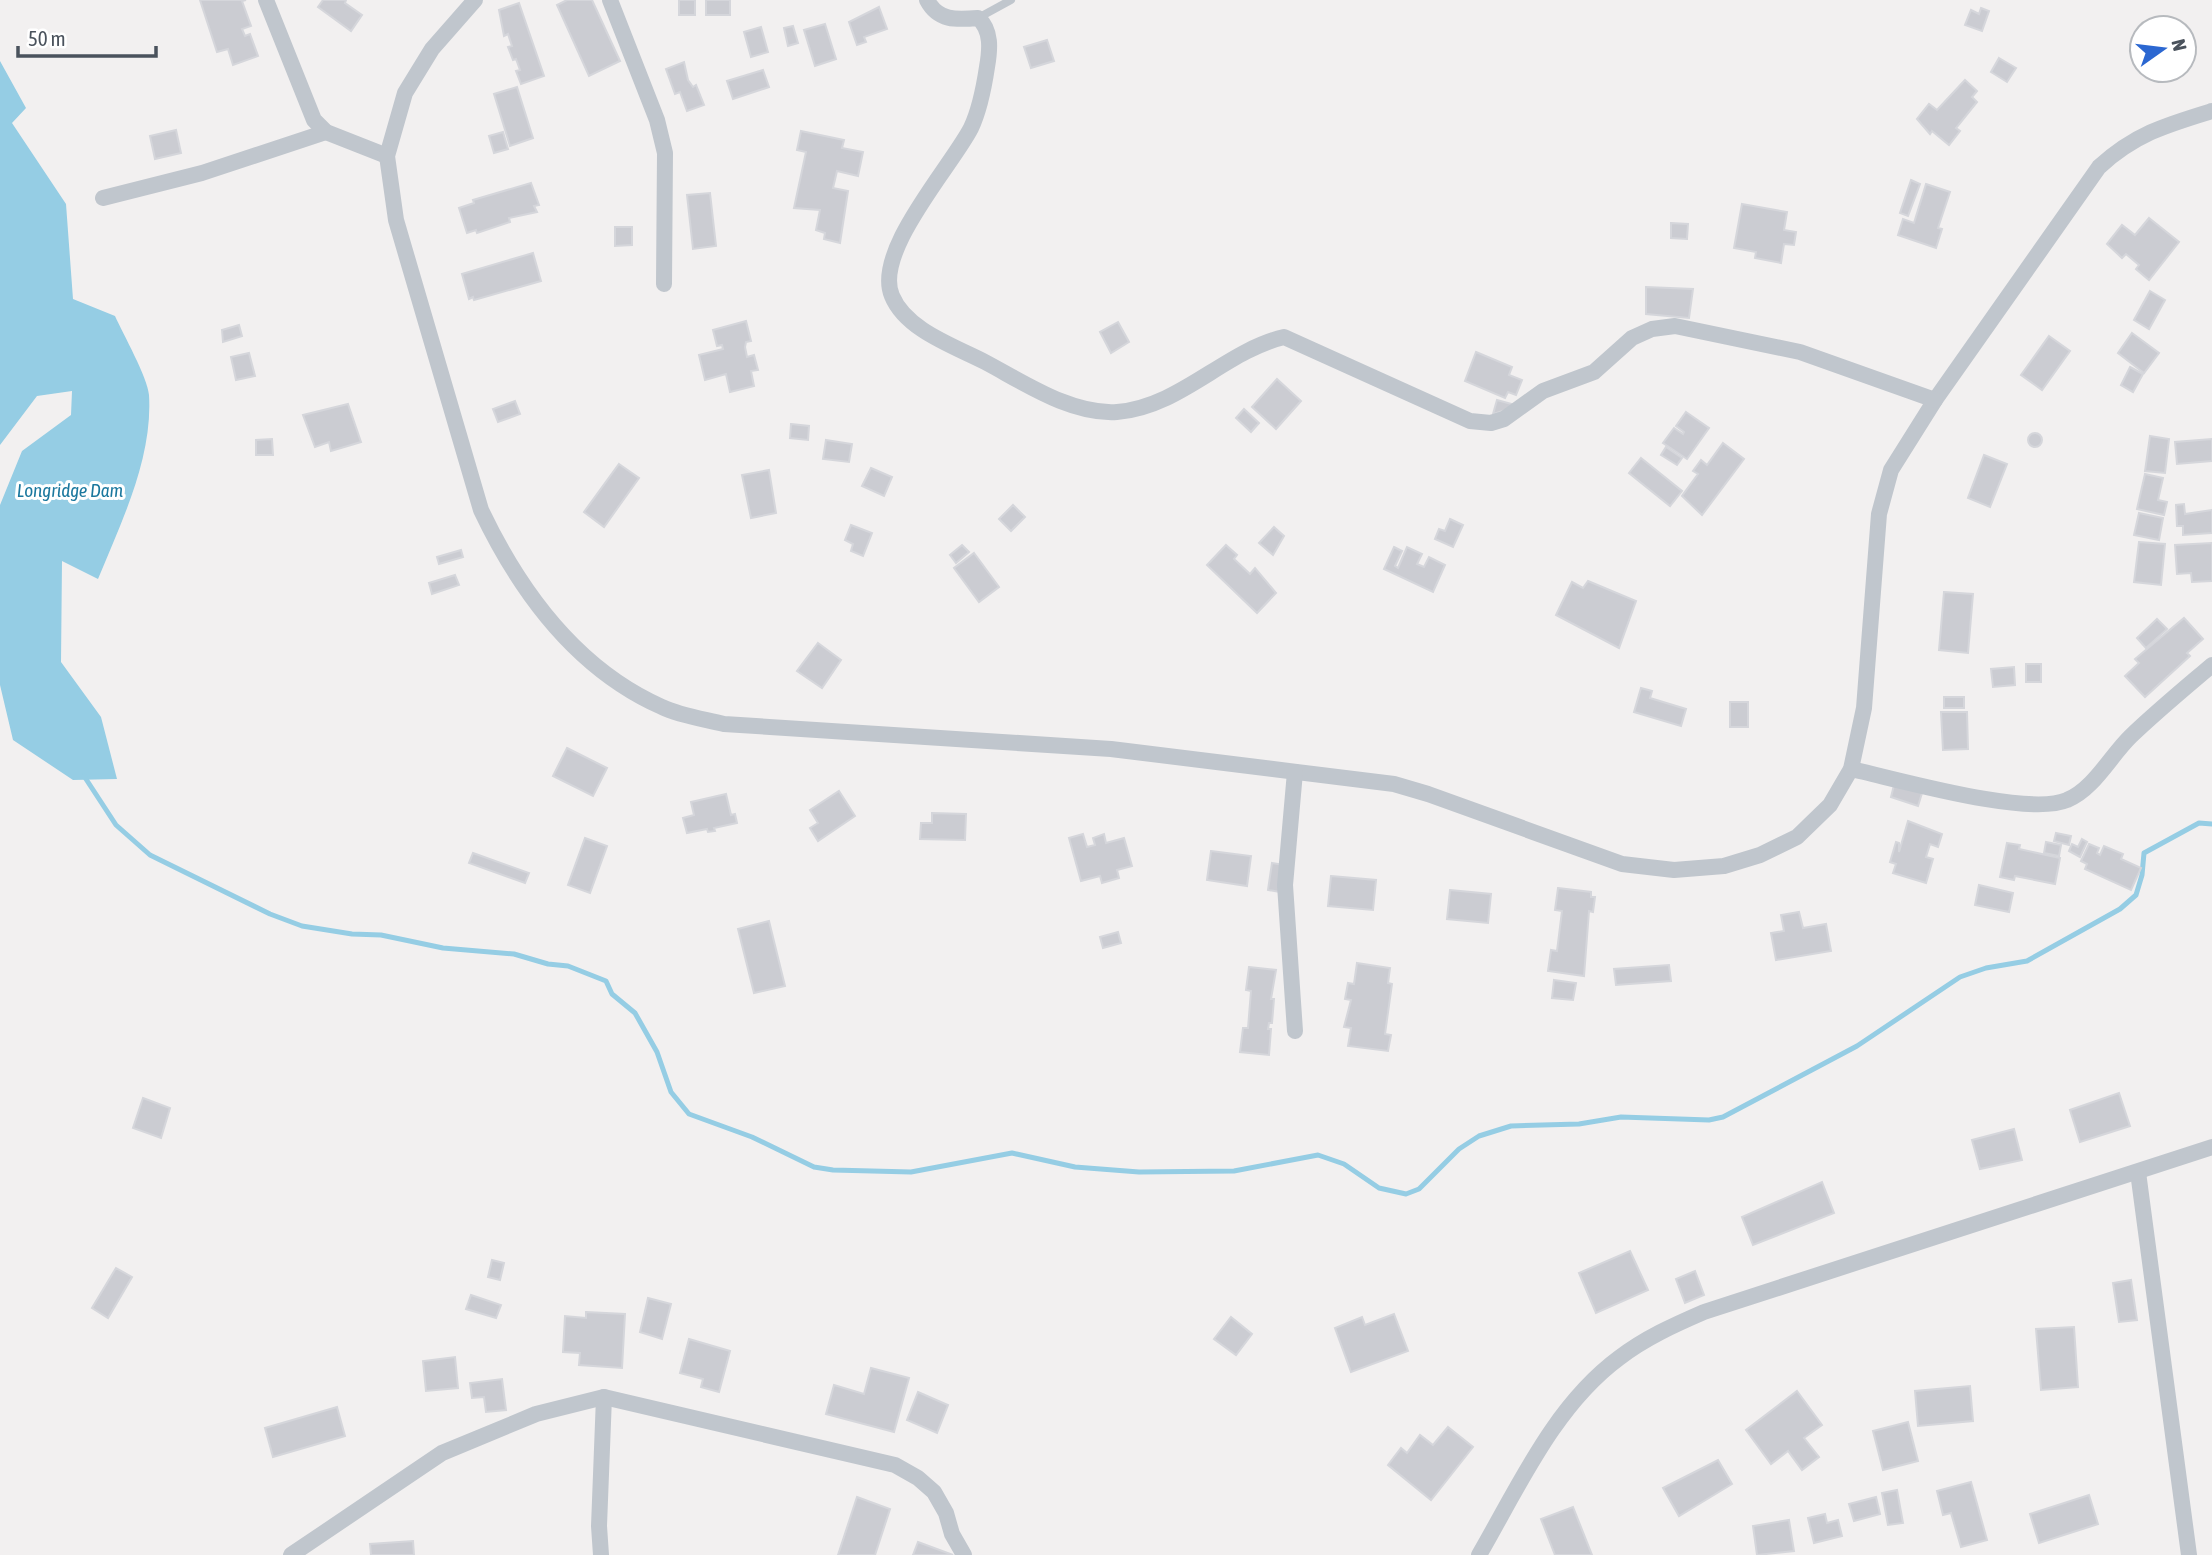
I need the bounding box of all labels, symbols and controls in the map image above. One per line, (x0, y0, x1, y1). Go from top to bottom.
scale bar (18, 14, 156, 58)
north arrow (2128, 14, 2198, 84)
text: 50 m (28, 26, 66, 50)
text: N (2167, 37, 2192, 53)
water label: Longridge Dam (17, 479, 124, 501)

